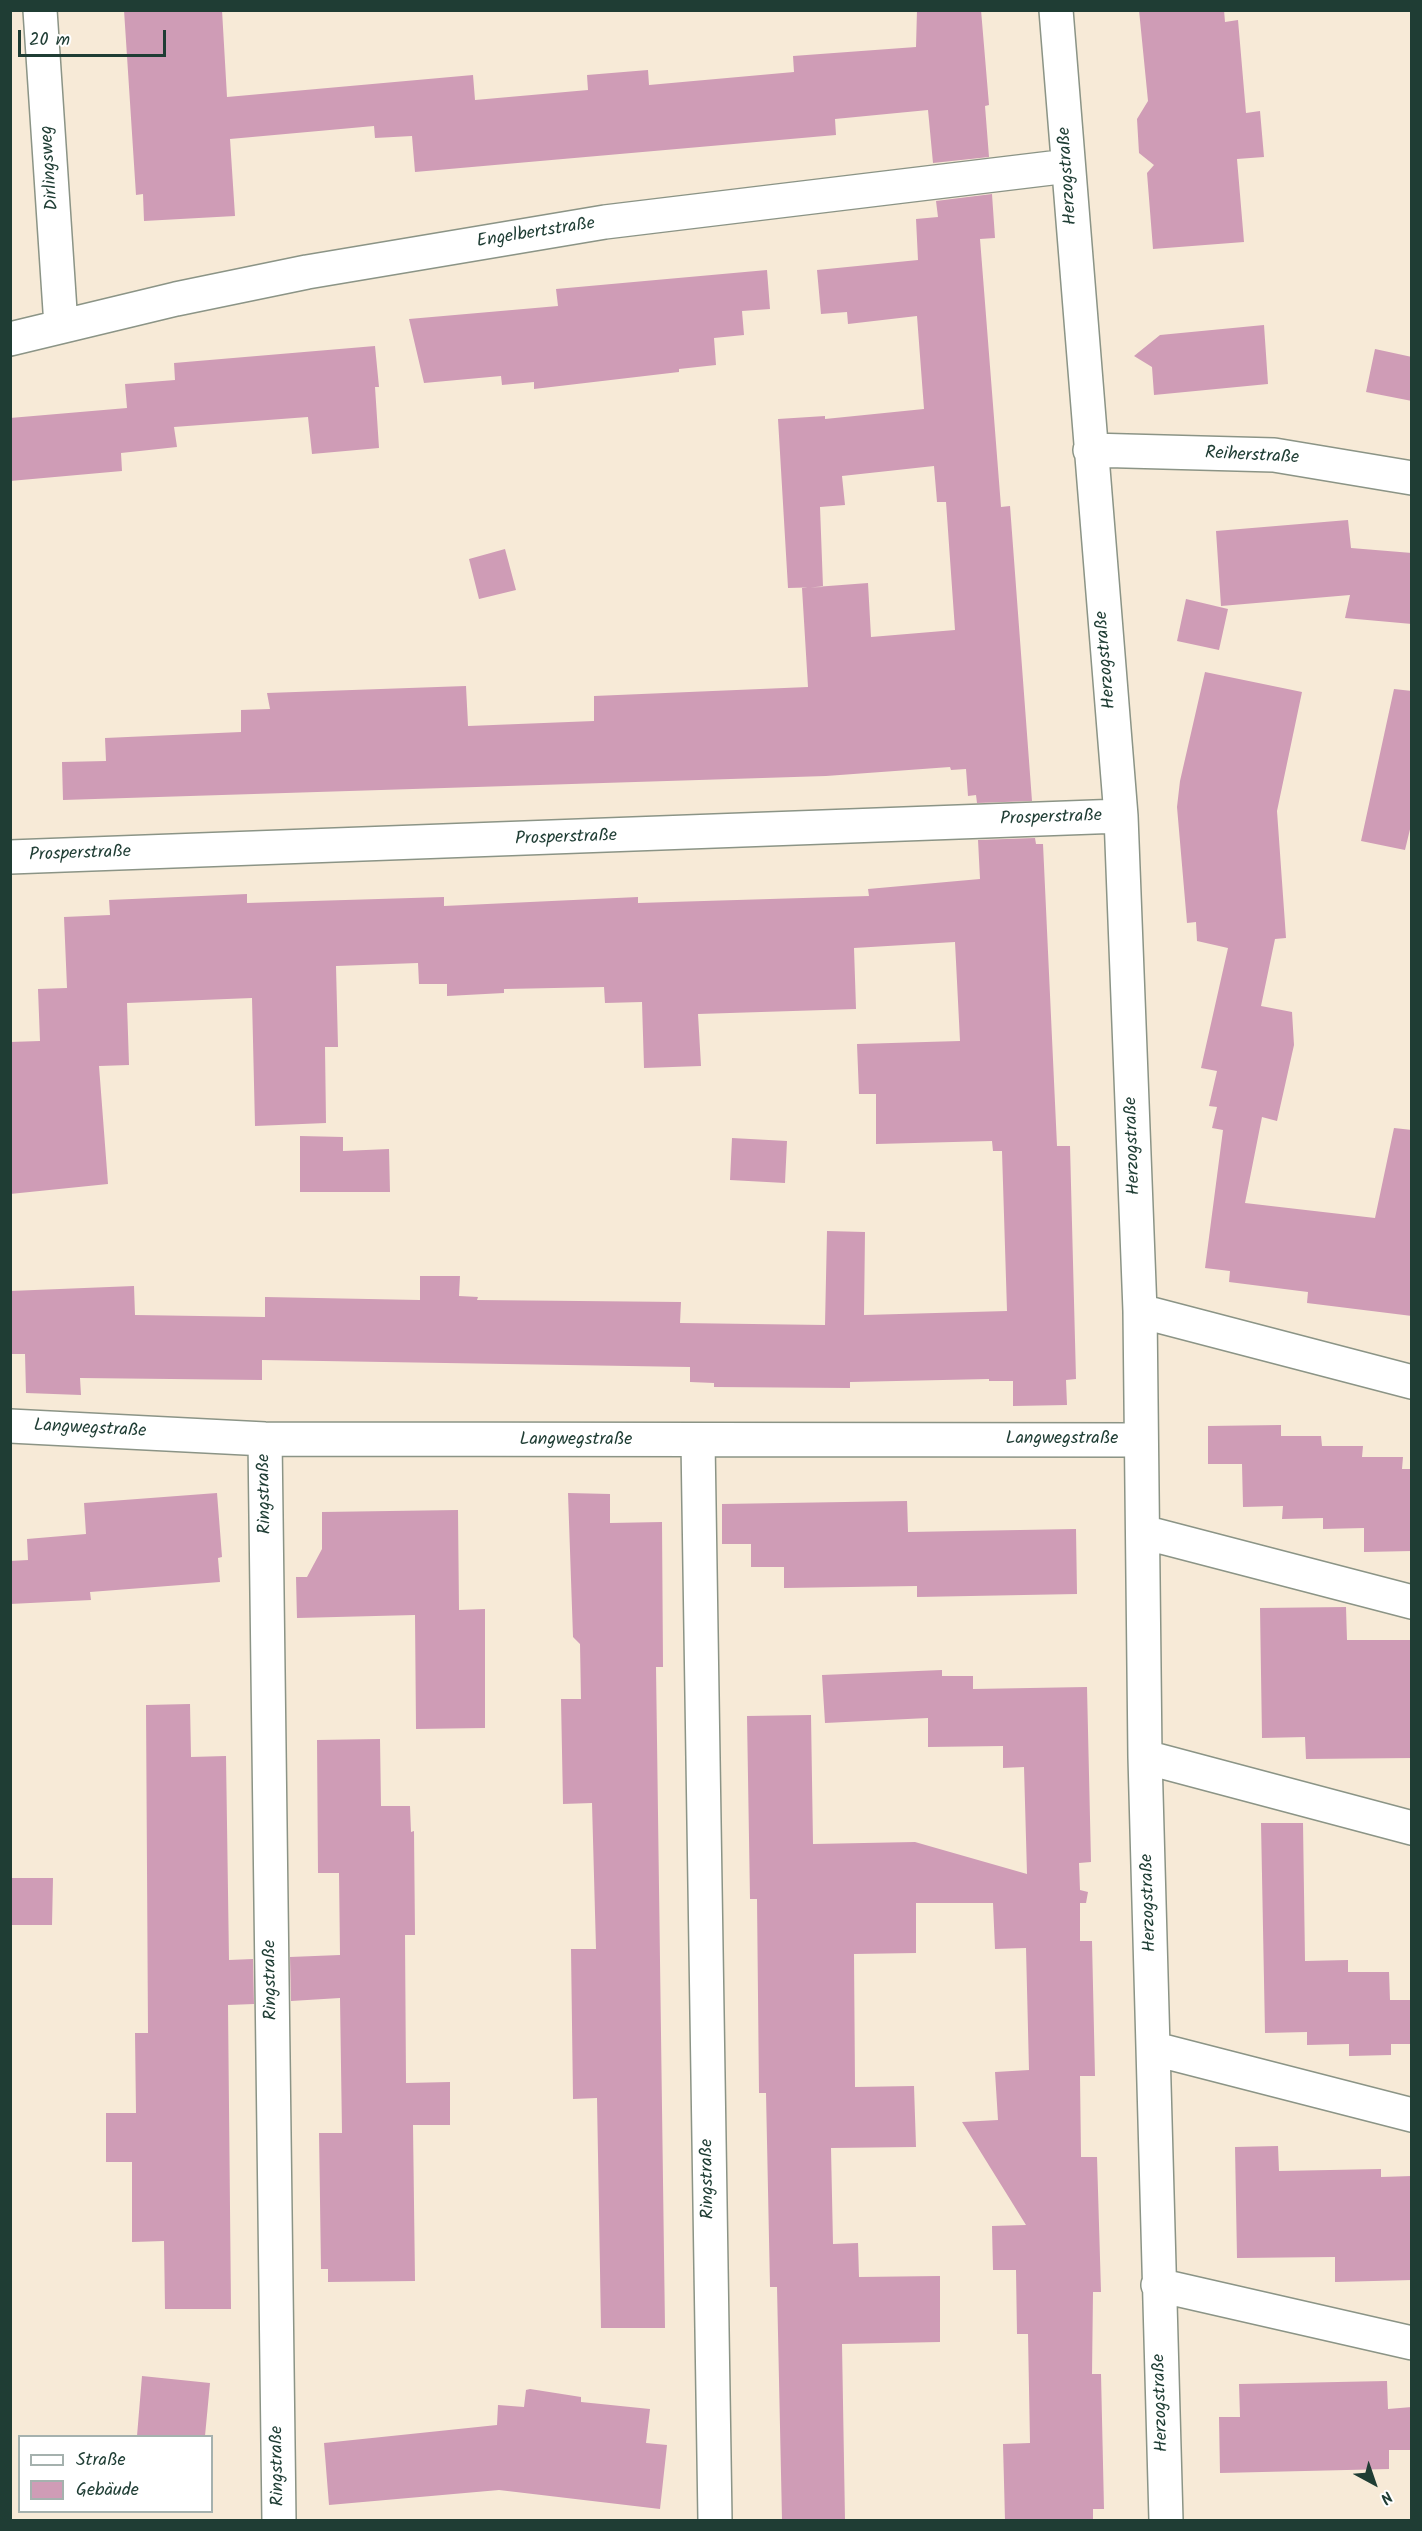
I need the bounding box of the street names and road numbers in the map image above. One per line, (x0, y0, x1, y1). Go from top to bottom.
street label: Dirlingsweg (37, 125, 65, 211)
street label: Herzogstraße (1055, 126, 1083, 226)
street label: Engelbertstraße (475, 214, 597, 254)
street label: Reiherstraße (1204, 444, 1300, 470)
street label: Herzogstraße (1092, 610, 1122, 710)
street label: Prosperstraße (1000, 806, 1102, 832)
street label: Prosperstraße (515, 826, 617, 852)
street label: Prosperstraße (29, 842, 131, 868)
street label: Herzogstraße (1121, 1096, 1147, 1196)
street label: Langwegstraße (33, 1416, 147, 1444)
street label: Langwegstraße (1006, 1429, 1118, 1451)
street label: Langwegstraße (520, 1430, 632, 1452)
street label: Ringstraße (254, 1454, 278, 1534)
street label: Herzogstraße (1137, 1853, 1163, 1953)
street label: Ringstraße (260, 1940, 284, 2020)
street label: Ringstraße (697, 2139, 721, 2219)
street label: Herzogstraße (1149, 2353, 1175, 2453)
street label: Ringstraße (267, 2426, 291, 2506)

